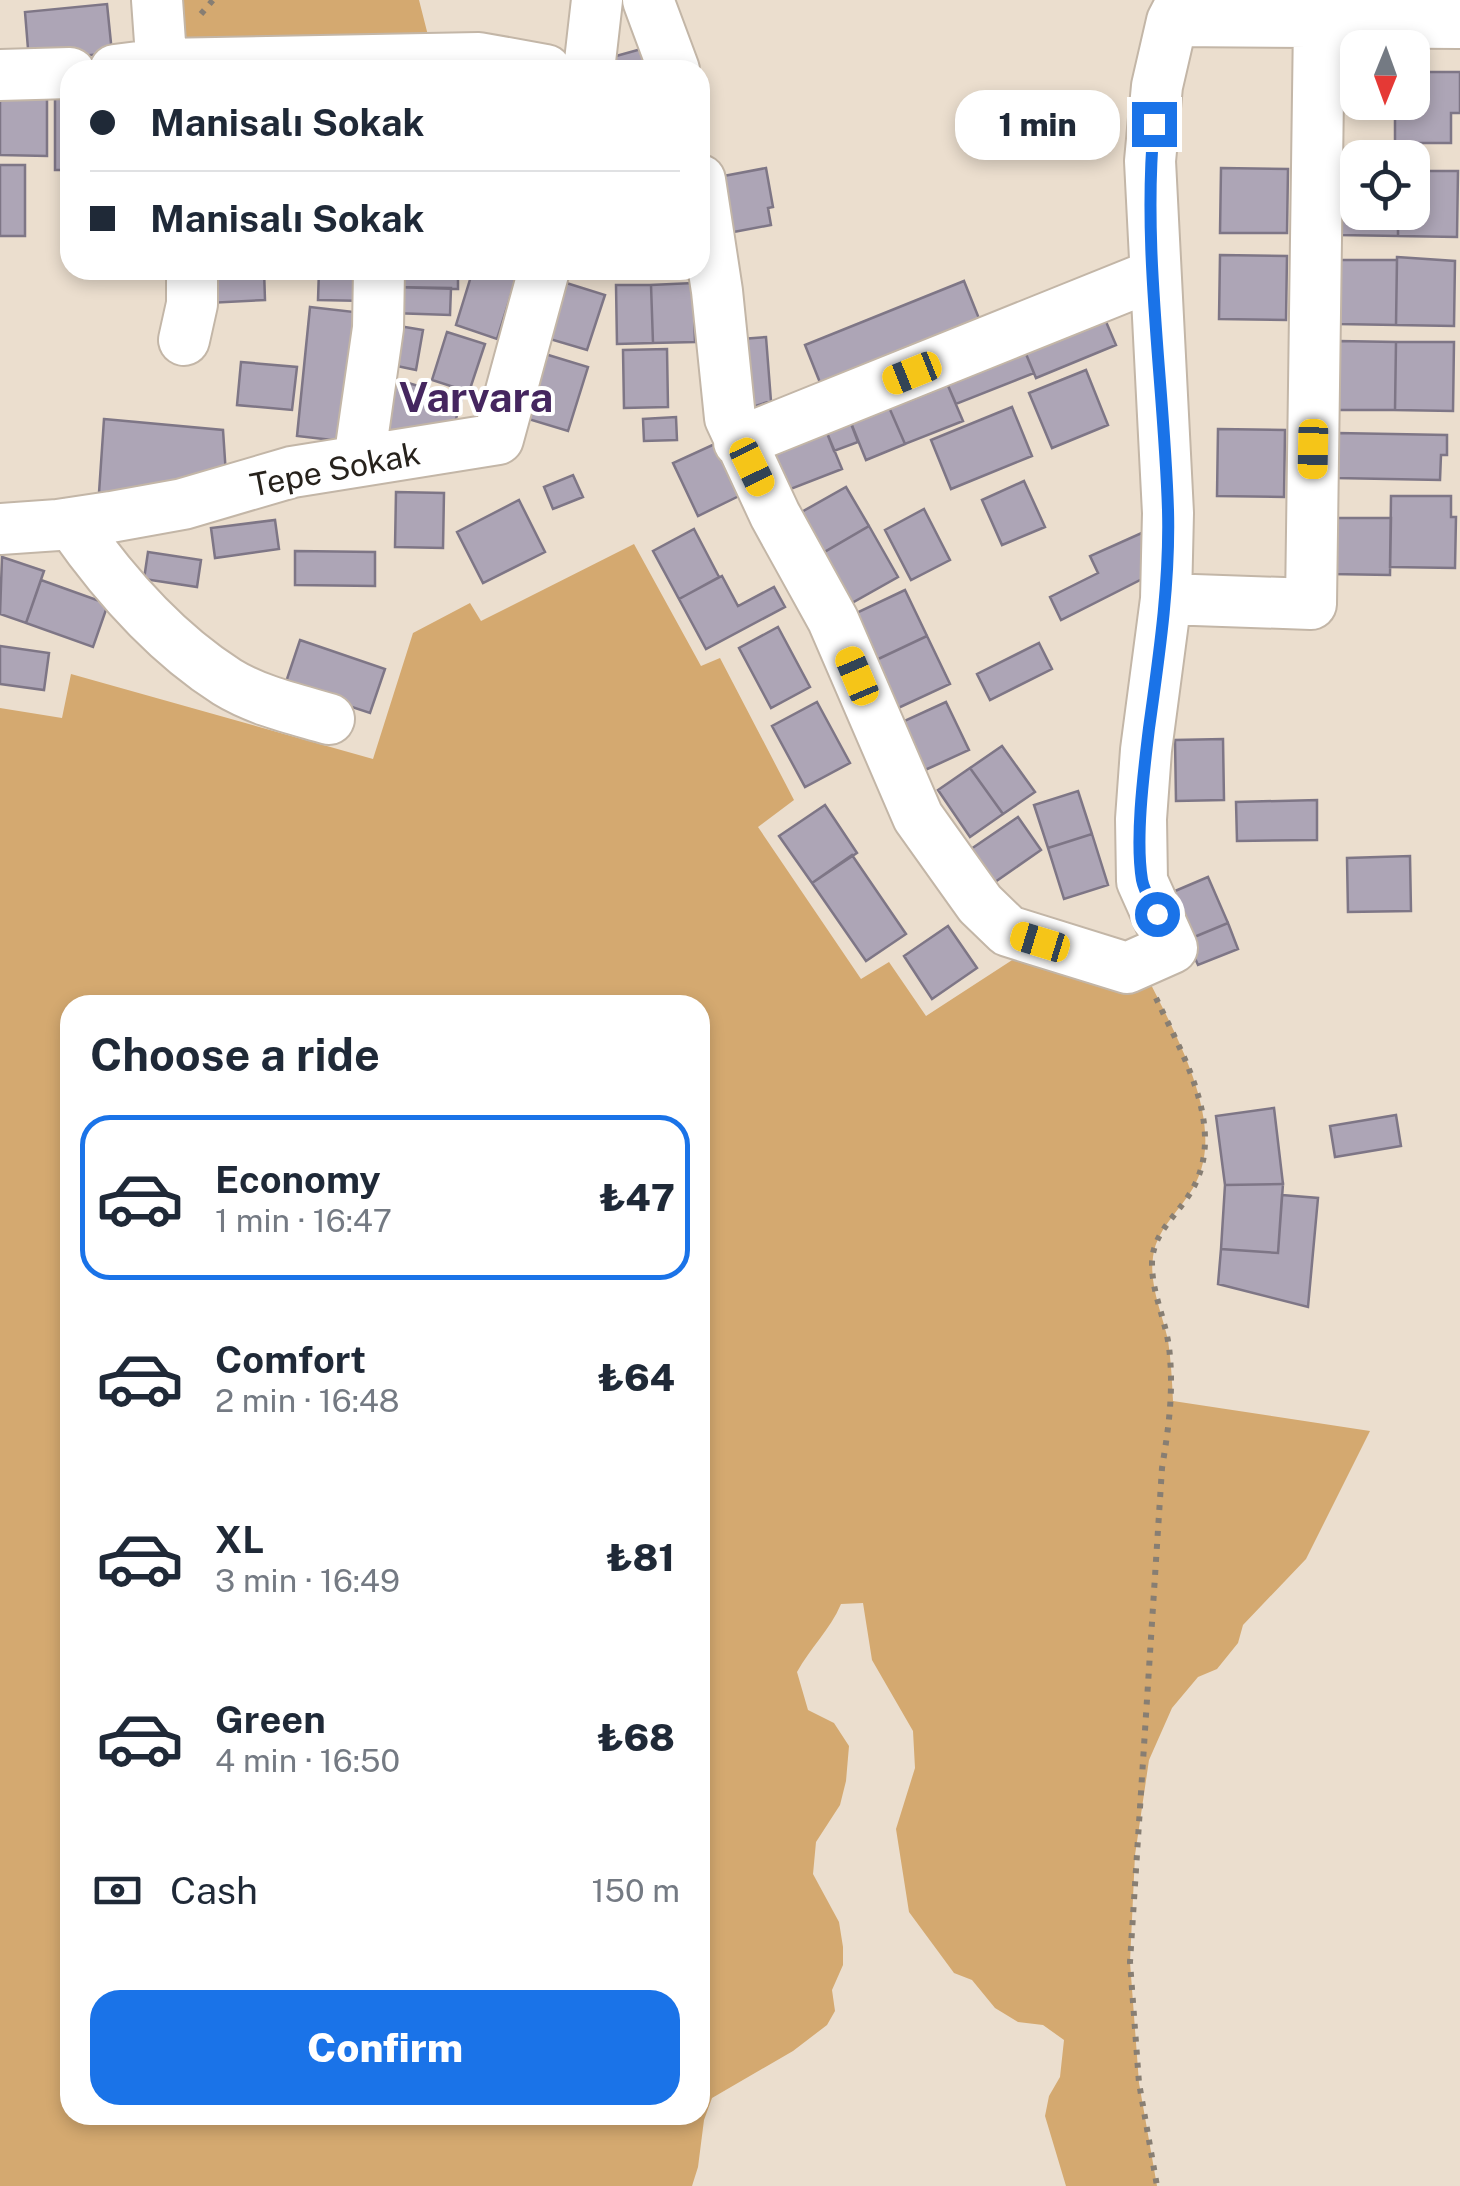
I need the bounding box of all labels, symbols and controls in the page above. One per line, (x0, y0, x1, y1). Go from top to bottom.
north arrow (1340, 30, 1430, 120)
map controls (1340, 30, 1430, 230)
callout: 1 min (954, 89, 1119, 159)
text: Manisalı Sokak (150, 100, 425, 145)
route end (1132, 102, 1177, 147)
text: 1 min (998, 106, 1077, 143)
button: locate (1340, 140, 1430, 230)
text: Manisalı Sokak (150, 196, 425, 241)
car (879, 348, 945, 398)
district label: Varvara (399, 372, 553, 421)
car (1297, 419, 1329, 479)
car (725, 433, 779, 501)
street label: Tepe Sokak (247, 434, 423, 504)
car (831, 643, 883, 709)
route start (1135, 892, 1180, 937)
car (1007, 919, 1073, 965)
text: Choose a ride (90, 1028, 380, 1081)
icon: car (95, 1153, 185, 1243)
text: Economy (215, 1157, 381, 1202)
text: ₺47 (599, 1175, 675, 1220)
text: 1 min · 16:47 (215, 1202, 392, 1239)
icon: car (95, 1333, 185, 1423)
text: Comfort (215, 1337, 366, 1382)
text: ₺64 (598, 1355, 675, 1400)
text: 2 min · 16:48 (215, 1382, 400, 1419)
icon: car (95, 1513, 185, 1603)
text: XL (215, 1517, 264, 1562)
text: ₺81 (606, 1535, 675, 1580)
text: 3 min · 16:49 (215, 1562, 400, 1599)
icon: car (95, 1693, 185, 1783)
text: Green (215, 1697, 326, 1742)
text: ₺68 (597, 1715, 675, 1760)
text: 4 min · 16:50 (215, 1742, 400, 1779)
icon: cash (90, 1863, 145, 1918)
text: Cash (170, 1868, 258, 1913)
text: 150 m (591, 1872, 680, 1909)
button: Confirm (90, 1990, 680, 2105)

